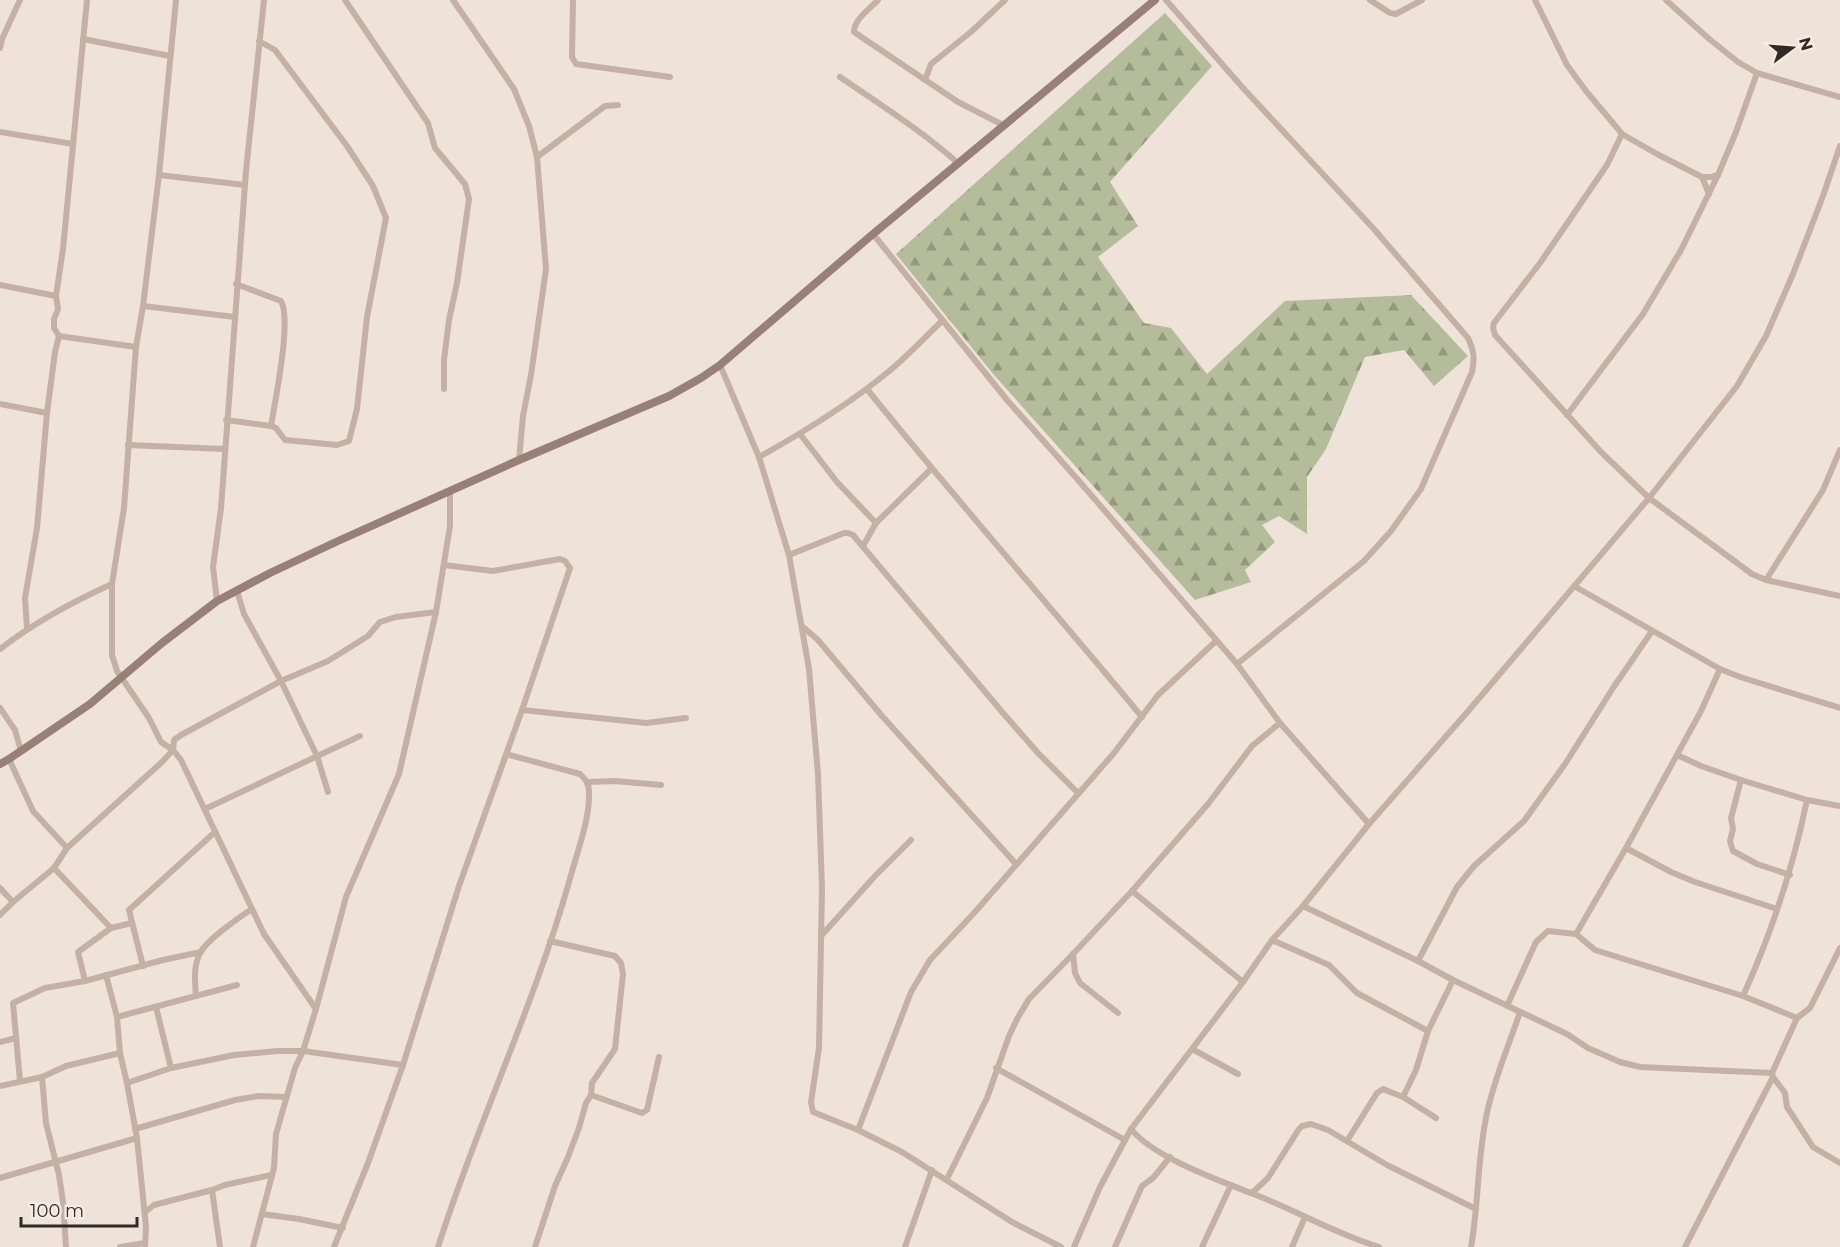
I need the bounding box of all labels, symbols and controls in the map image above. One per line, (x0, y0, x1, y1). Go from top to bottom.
north arrow (1762, 18, 1822, 78)
text: N (1795, 35, 1817, 53)
scale bar (21, 1190, 136, 1228)
text: 100 m (30, 1200, 84, 1222)

